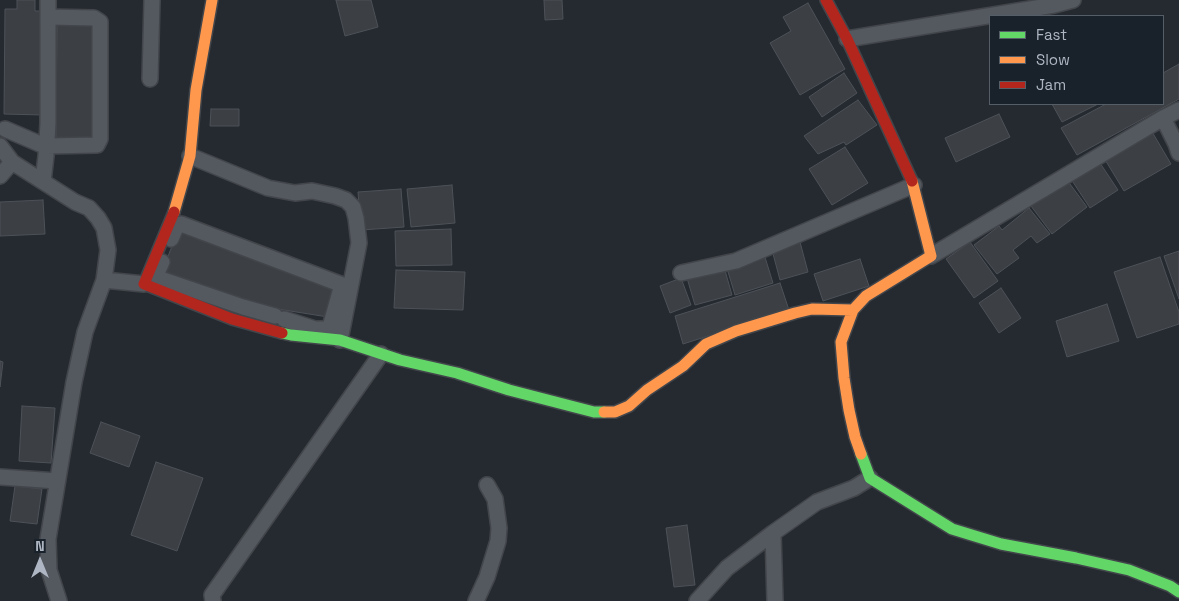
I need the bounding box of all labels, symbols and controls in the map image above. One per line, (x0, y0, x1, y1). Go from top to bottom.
legend (989, 15, 1164, 105)
text: Fast (1036, 25, 1067, 44)
text: Slow (1036, 50, 1070, 69)
text: Jam (1036, 75, 1066, 94)
north arrow (15, 536, 65, 586)
text: N (35, 537, 45, 555)

